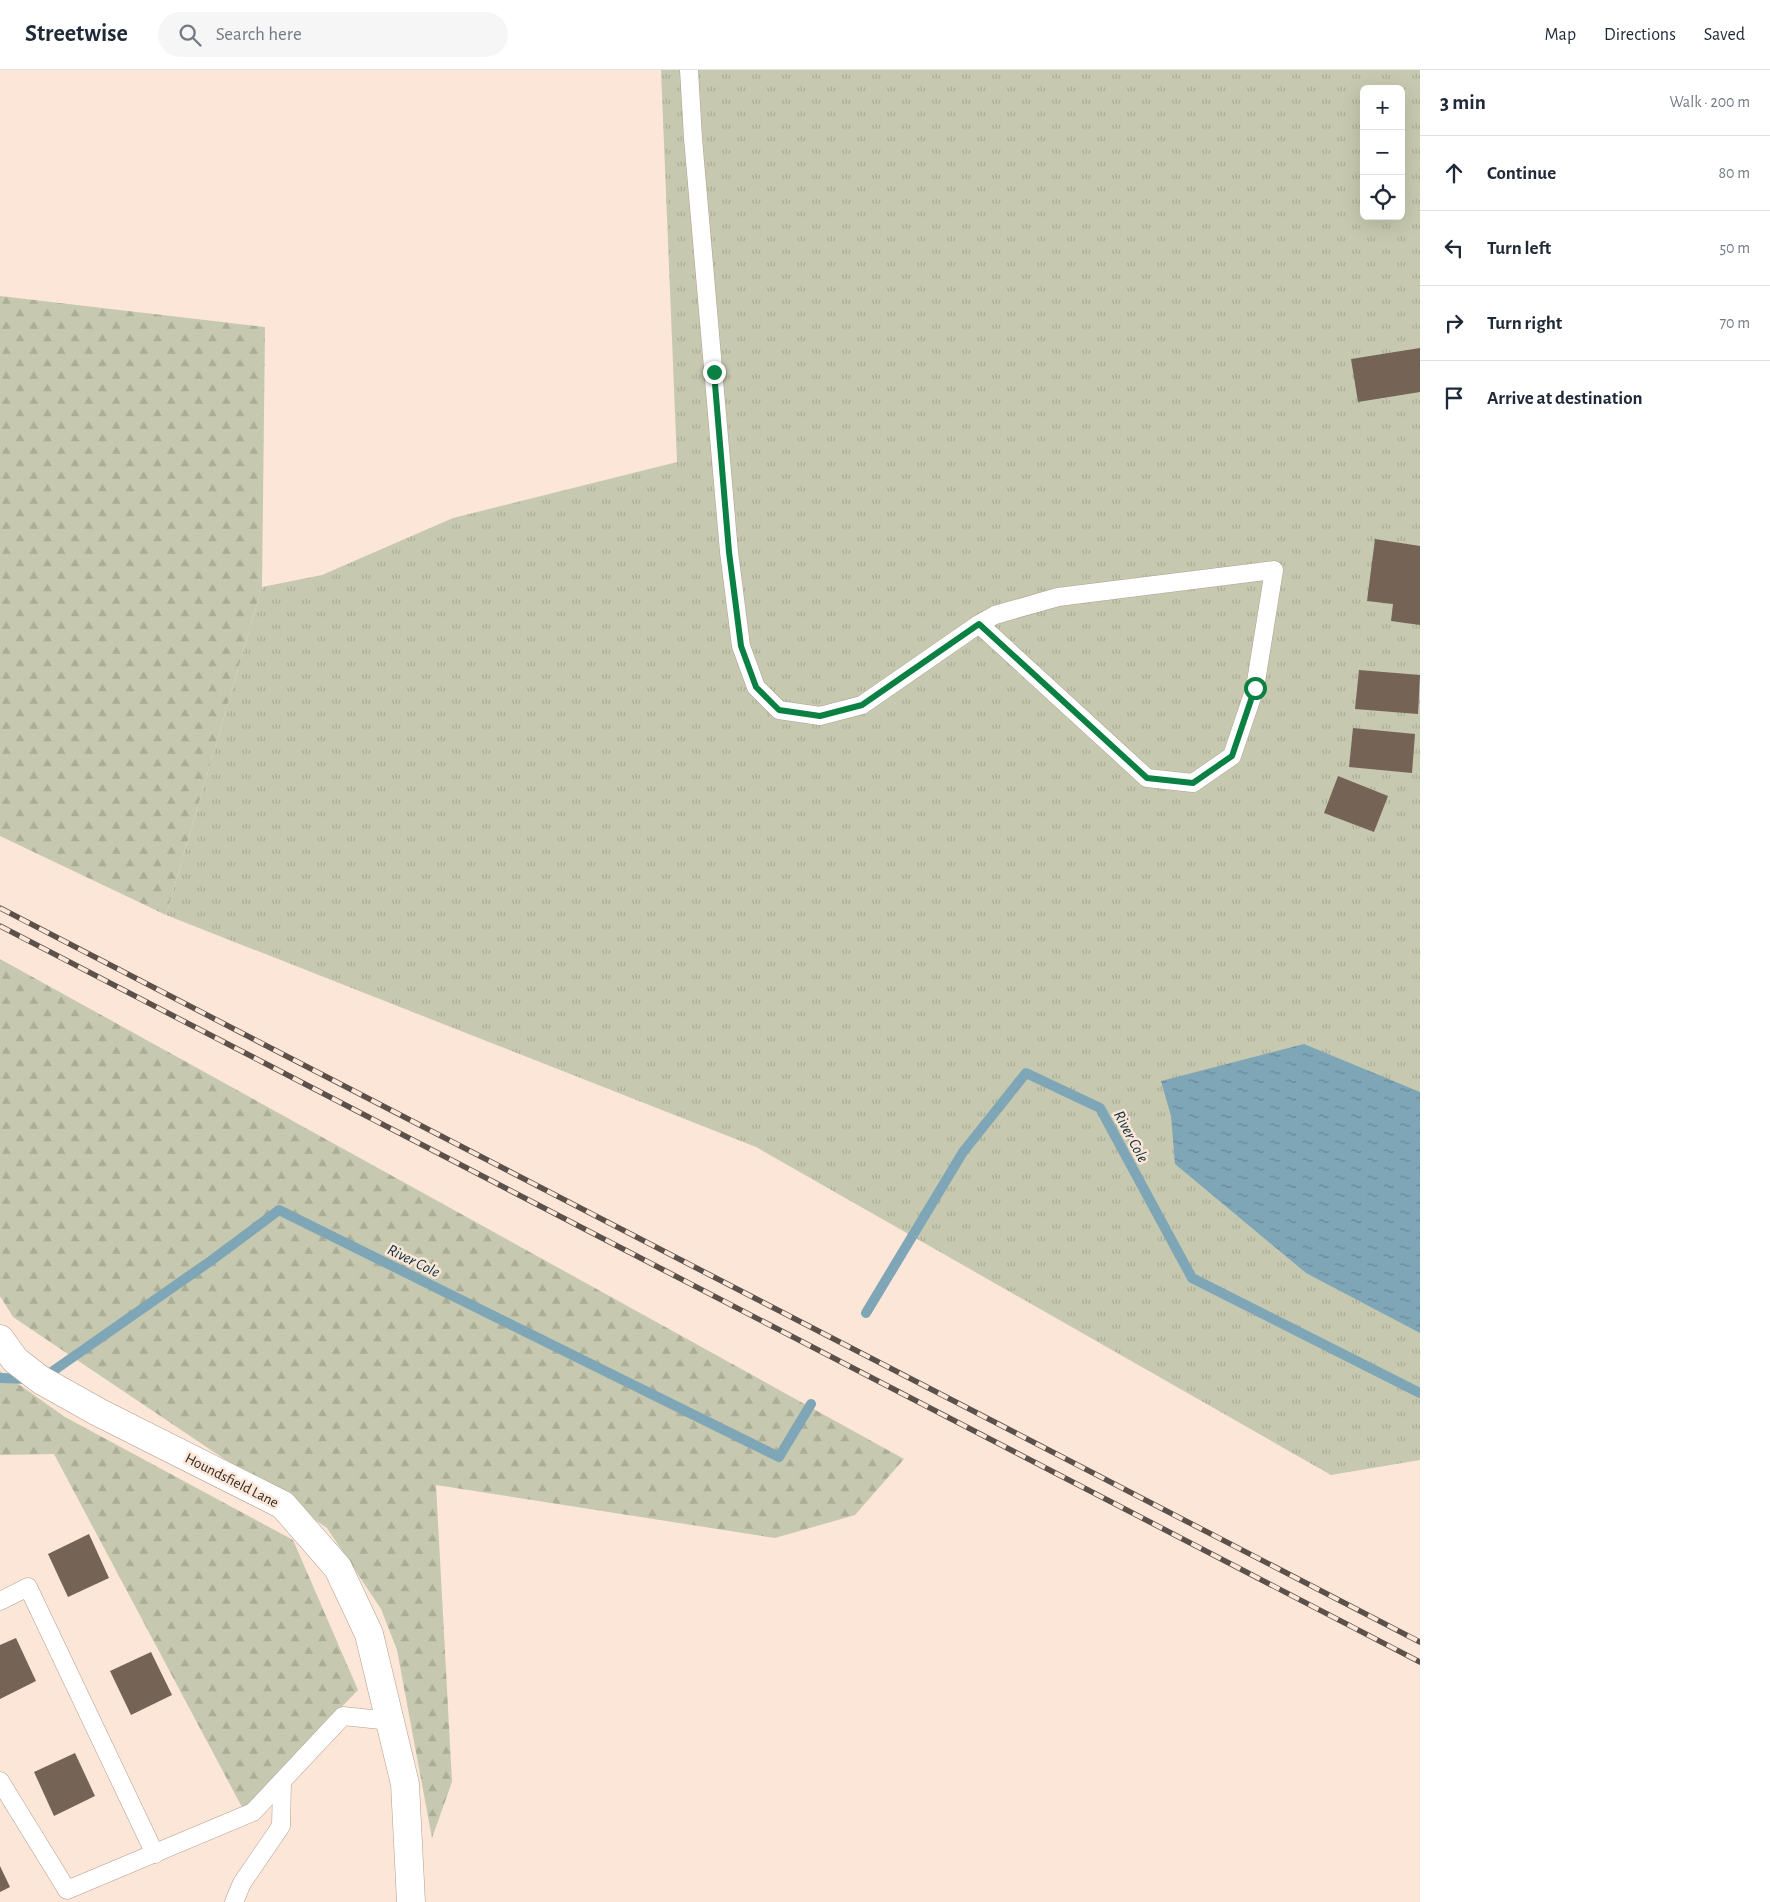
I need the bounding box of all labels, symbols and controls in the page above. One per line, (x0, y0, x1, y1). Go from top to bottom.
search box (158, 12, 508, 57)
icon: search (176, 21, 204, 49)
text: Streetwise (25, 22, 128, 46)
text: Search here (216, 25, 302, 44)
text: Map (1545, 26, 1576, 44)
text: Directions (1604, 26, 1676, 44)
text: Saved (1704, 26, 1745, 44)
map controls (1360, 85, 1405, 220)
button: + (1360, 85, 1405, 130)
text: 3 min (1440, 92, 1486, 113)
text: Walk · 200 m (1669, 94, 1750, 110)
button: − (1360, 130, 1405, 175)
icon: ahead (1440, 159, 1468, 187)
text: Continue (1487, 164, 1556, 183)
text: 80 m (1719, 165, 1750, 181)
button: locate (1360, 175, 1405, 220)
icon: left (1440, 234, 1468, 262)
text: Turn left (1487, 239, 1551, 258)
text: 50 m (1719, 240, 1750, 256)
icon: right (1440, 309, 1468, 337)
text: Turn right (1487, 314, 1562, 333)
text: 70 m (1719, 315, 1750, 331)
route end (703, 361, 726, 384)
icon: arrive (1440, 384, 1468, 412)
text: Arrive at destination (1487, 389, 1643, 408)
route start (1244, 677, 1267, 700)
water label: River Cole (1111, 1108, 1151, 1165)
water label: River Cole (385, 1241, 442, 1280)
street label: Houndsfield Lane (183, 1450, 281, 1510)

